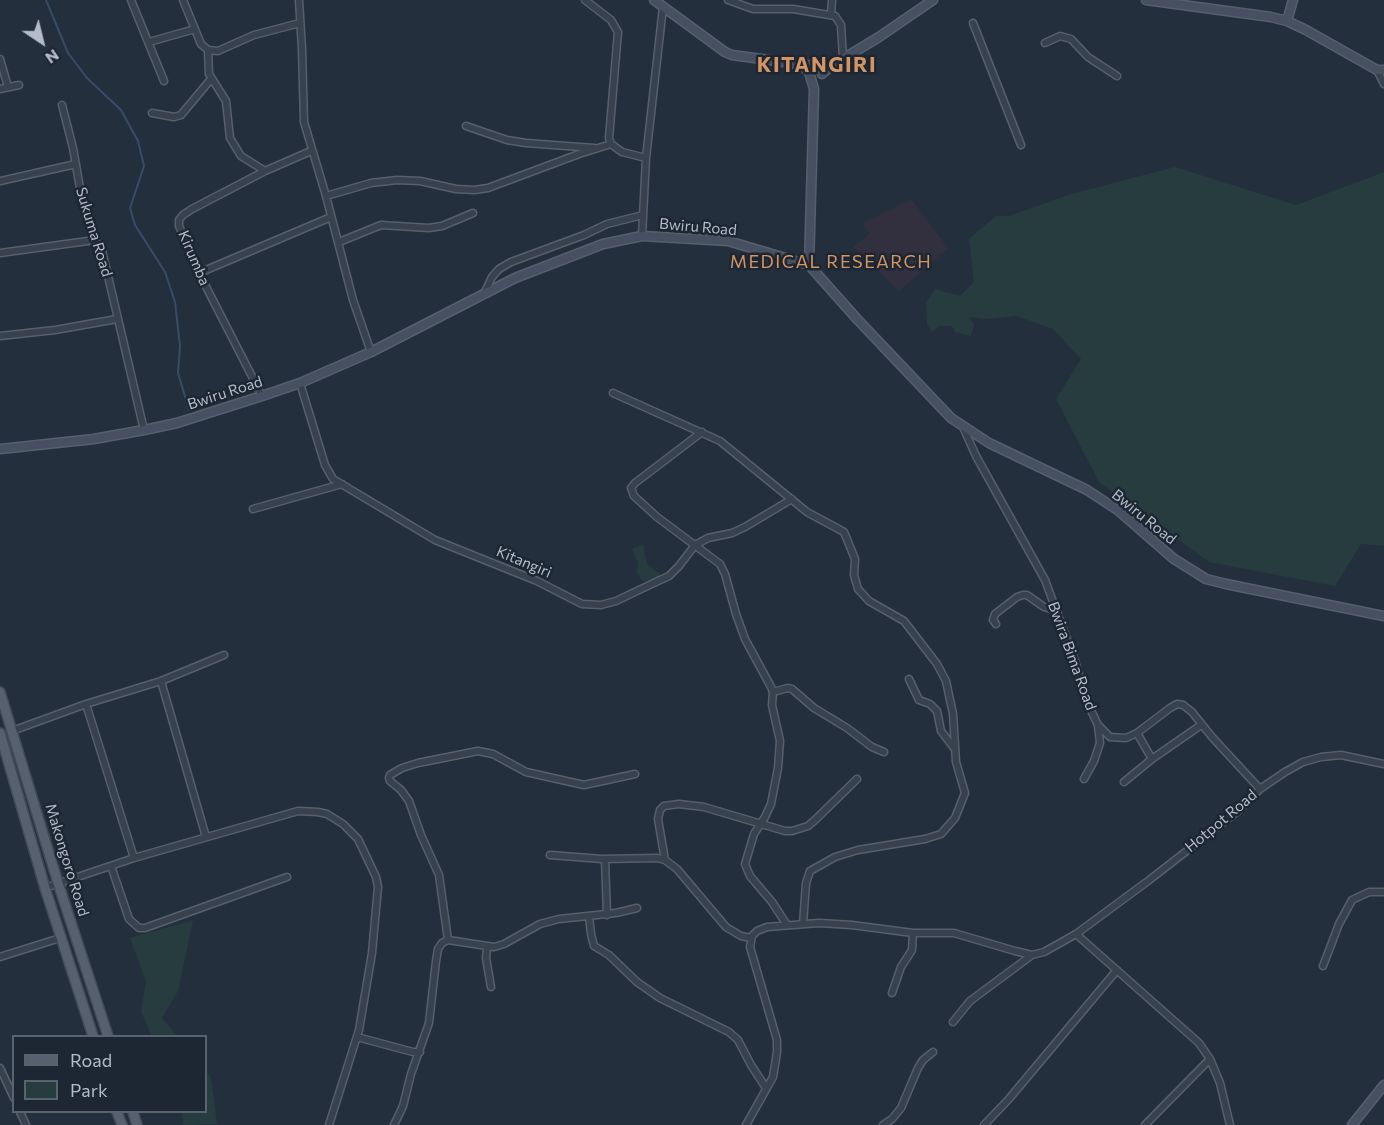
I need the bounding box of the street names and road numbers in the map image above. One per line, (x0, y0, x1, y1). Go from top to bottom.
street label: Sukuma Road (72, 185, 116, 279)
street label: Bwiru Road (658, 215, 738, 239)
street label: Kirumba (174, 228, 214, 288)
street label: Bwiru Road (185, 372, 265, 414)
street label: Bwiru Road (1108, 486, 1180, 548)
street label: Kitangiri (494, 542, 554, 582)
street label: Bwira Bima Road (1044, 599, 1100, 713)
street label: Hotpot Road (1181, 786, 1261, 856)
street label: Makongoro Road (41, 801, 93, 919)

